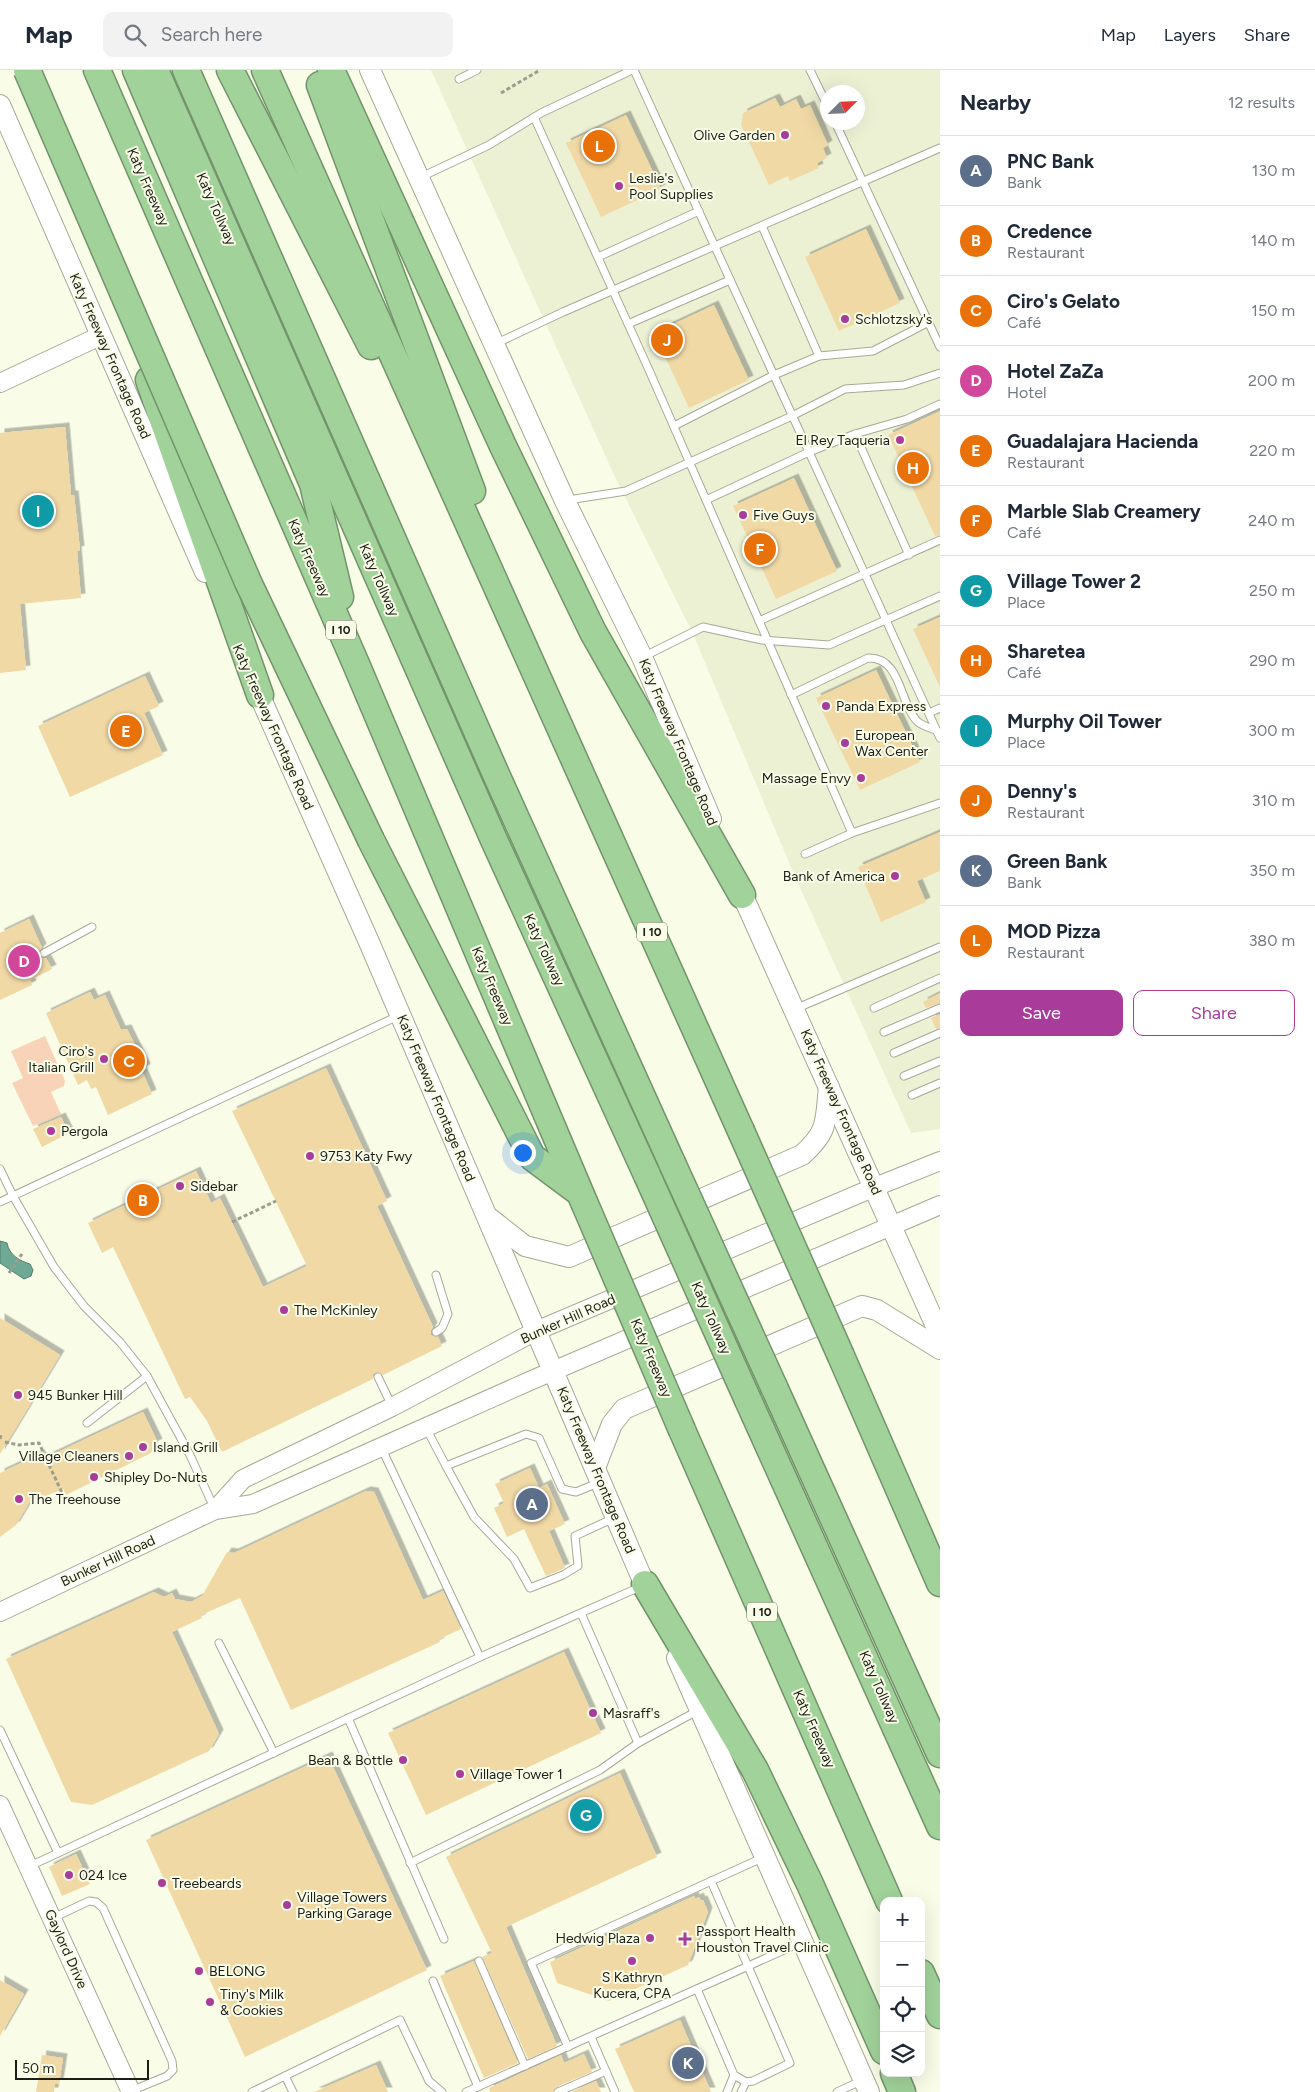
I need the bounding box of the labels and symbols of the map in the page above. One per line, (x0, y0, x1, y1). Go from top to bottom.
north arrow (820, 85, 865, 130)
pin: L (583, 127, 615, 165)
place label: Olive Garden (693, 127, 775, 144)
marker: Olive Garden (779, 129, 791, 141)
street label: Katy Freeway (123, 145, 173, 229)
street label: Katy Tollway (192, 170, 240, 249)
place label: Leslie's Pool Supplies (629, 170, 713, 203)
marker: Leslie's Pool Supplies (613, 180, 625, 192)
street label: Katy Freeway Frontage Road (66, 270, 154, 442)
place label: Schlotzsky's (855, 311, 932, 328)
marker: Schlotzsky's (839, 313, 851, 325)
pin: J (651, 321, 683, 359)
place label: El Rey Taqueria (795, 432, 890, 449)
marker: El Rey Taqueria (894, 434, 906, 446)
pin: H (897, 449, 929, 487)
pin: I (22, 492, 54, 530)
place label: Five Guys (753, 507, 814, 524)
marker: Five Guys (737, 509, 749, 521)
street label: Katy Freeway (284, 516, 334, 600)
pin: F (744, 530, 776, 568)
street label: Katy Tollway (355, 541, 403, 620)
road number: I 10 (326, 620, 356, 640)
street label: Katy Freeway Frontage Road (229, 641, 317, 813)
street label: Katy Freeway Frontage Road (635, 656, 721, 828)
place label: Panda Express (836, 698, 926, 715)
marker: Panda Express (820, 700, 832, 712)
pin: E (110, 712, 142, 750)
place label: European Wax Center (855, 727, 929, 760)
marker: European Wax Center (839, 737, 851, 749)
place label: Massage Envy (762, 770, 852, 787)
marker: Massage Envy (855, 772, 867, 784)
place label: Bank of America (783, 868, 885, 885)
marker: Bank of America (889, 870, 901, 882)
street label: Katy Tollway (520, 911, 568, 990)
road number: I 10 (637, 922, 667, 942)
pin: D (8, 942, 40, 980)
street label: Katy Freeway (468, 944, 517, 1029)
street label: Katy Freeway Frontage Road (393, 1012, 479, 1184)
street label: Katy Freeway Frontage Road (797, 1026, 885, 1198)
pin: C (113, 1042, 145, 1080)
place label: Ciro's Italian Grill (28, 1043, 94, 1076)
marker: Ciro's Italian Grill (98, 1053, 110, 1065)
place label: Pergola (61, 1123, 108, 1140)
marker: Pergola (45, 1125, 57, 1137)
your location (510, 1140, 536, 1166)
place label: 9753 Katy Fwy (320, 1148, 413, 1165)
marker: 9753 Katy Fwy (304, 1150, 316, 1162)
place label: Sidebar (190, 1178, 238, 1195)
marker: Sidebar (174, 1180, 186, 1192)
pin: B (127, 1181, 159, 1219)
street label: Katy Tollway (687, 1279, 735, 1358)
street label: Bunker Hill Road (518, 1290, 618, 1348)
place label: The McKinley (294, 1302, 378, 1319)
marker: The McKinley (278, 1304, 290, 1316)
street label: Katy Freeway (627, 1316, 676, 1401)
street label: Katy Freeway Frontage Road (553, 1384, 639, 1556)
place label: 945 Bunker Hill (28, 1387, 123, 1404)
marker: 945 Bunker Hill (12, 1389, 24, 1401)
place label: Island Grill (153, 1439, 218, 1456)
marker: Island Grill (137, 1441, 149, 1453)
place label: Village Cleaners (19, 1448, 119, 1465)
marker: Village Cleaners (123, 1450, 135, 1462)
place label: Shipley Do-Nuts (104, 1469, 207, 1486)
marker: Shipley Do-Nuts (88, 1471, 100, 1483)
pin: A (516, 1485, 548, 1523)
place label: The Treehouse (29, 1491, 121, 1508)
marker: The Treehouse (13, 1493, 25, 1505)
street label: Bunker Hill Road (58, 1532, 158, 1590)
road number: I 10 (747, 1602, 777, 1621)
street label: Katy Tollway (855, 1648, 903, 1727)
street label: Katy Freeway (789, 1687, 839, 1771)
place label: Masraff's (603, 1705, 660, 1722)
marker: Masraff's (587, 1707, 599, 1719)
place label: Bean & Bottle (308, 1752, 393, 1769)
marker: Bean & Bottle (397, 1754, 409, 1766)
place label: Village Tower 1 (470, 1766, 563, 1783)
marker: Village Tower 1 (454, 1768, 466, 1780)
pin: G (570, 1796, 602, 1834)
place label: 024 Ice (79, 1867, 127, 1884)
marker: 024 Ice (63, 1869, 75, 1881)
place label: Treebeards (172, 1875, 242, 1892)
marker: Treebeards (156, 1877, 168, 1889)
place label: Village Towers Parking Garage (297, 1889, 392, 1922)
marker: Village Towers Parking Garage (281, 1899, 293, 1911)
street label: Gaylord Drive (41, 1907, 91, 1992)
place label: Passport Health Houston Travel Clinic (696, 1923, 829, 1956)
place label: Hedwig Plaza (555, 1930, 640, 1947)
marker: Hedwig Plaza (644, 1932, 656, 1944)
marker: Passport Health Houston Travel Clinic (678, 1932, 692, 1946)
marker: S Kathryn Kucera, CPA (626, 1955, 638, 1967)
place label: BELONG (209, 1963, 266, 1980)
marker: BELONG (193, 1965, 205, 1977)
place label: S Kathryn Kucera, CPA (593, 1969, 671, 2002)
place label: Tiny's Milk & Cookies (220, 1986, 284, 2019)
marker: Tiny's Milk & Cookies (204, 1996, 216, 2008)
pin: K (672, 2044, 704, 2082)
scale bar (15, 2057, 149, 2080)

